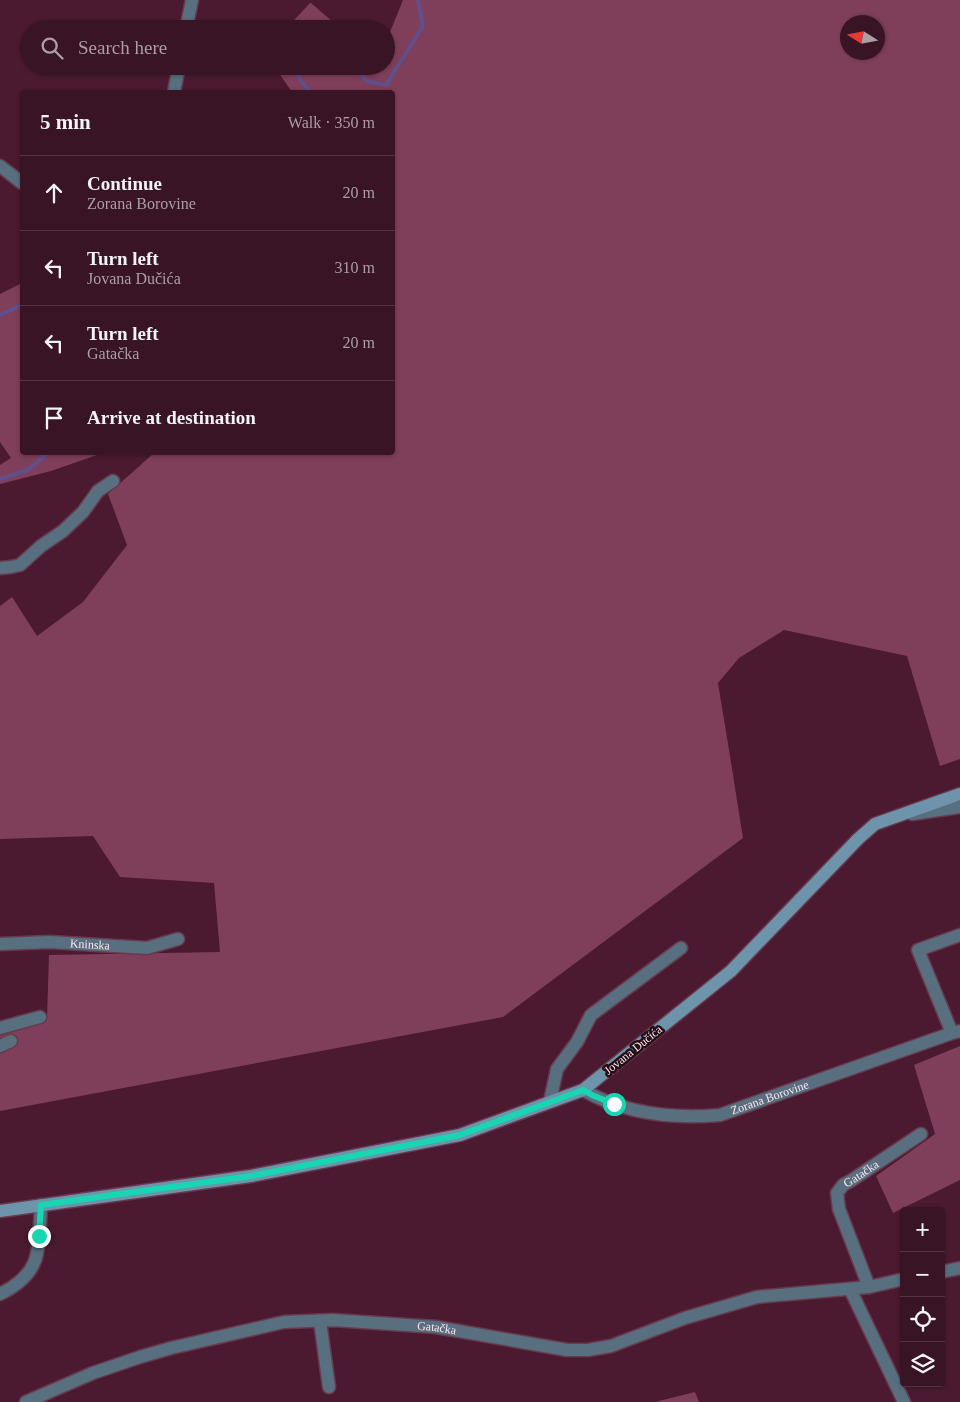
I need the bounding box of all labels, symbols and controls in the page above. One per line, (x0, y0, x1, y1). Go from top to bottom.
north arrow (840, 15, 885, 60)
search box (20, 20, 395, 75)
icon: search (38, 34, 66, 62)
text: Search here (78, 37, 167, 58)
text: 5 min (40, 110, 91, 134)
text: Walk · 350 m (288, 114, 375, 131)
text: Continue (87, 173, 162, 194)
icon: ahead (40, 179, 68, 207)
text: 20 m (343, 184, 375, 201)
text: Zorana Borovine (87, 195, 196, 212)
text: Turn left (87, 248, 159, 269)
icon: left (40, 254, 68, 282)
text: 310 m (335, 259, 375, 276)
text: Jovana Dučića (87, 270, 181, 287)
text: Turn left (87, 323, 159, 344)
icon: left (40, 329, 68, 357)
text: 20 m (343, 334, 375, 351)
text: Gatačka (87, 345, 139, 362)
icon: arrive (40, 404, 68, 432)
text: Arrive at destination (87, 407, 256, 428)
street label: Kninska (69, 936, 111, 953)
street label: Jovana Dučića (601, 1022, 665, 1078)
street label: Zorana Borovine (729, 1077, 810, 1118)
route start (603, 1093, 626, 1116)
street label: Gatačka (841, 1157, 882, 1190)
map controls (900, 1207, 945, 1387)
button: + (900, 1207, 945, 1252)
route end (28, 1225, 51, 1248)
button: − (900, 1252, 945, 1297)
button: locate (900, 1297, 945, 1342)
street label: Gatačka (417, 1319, 458, 1338)
button: layers (900, 1342, 945, 1387)

